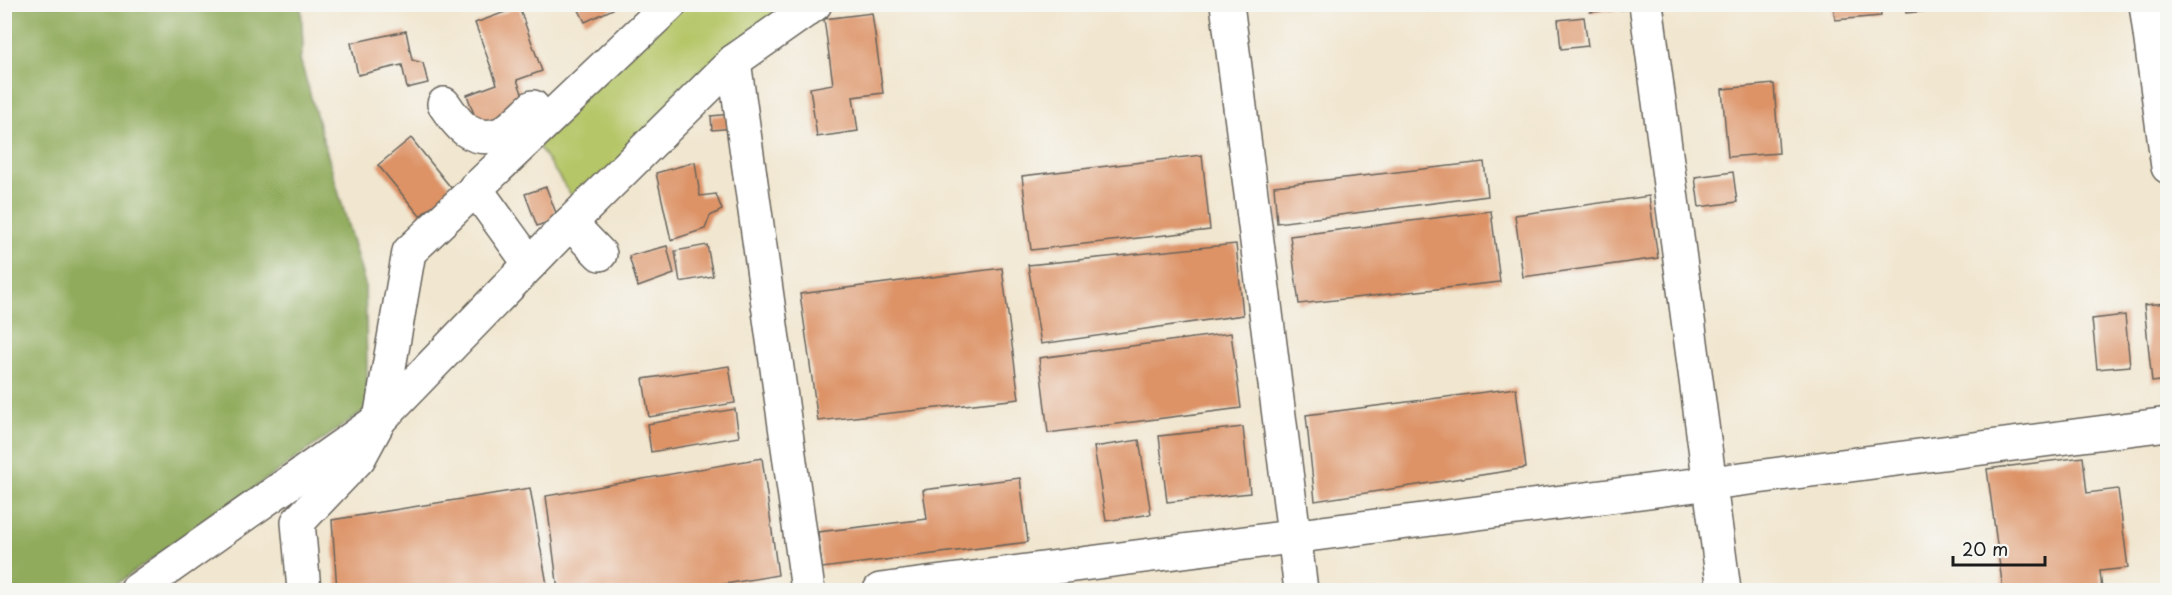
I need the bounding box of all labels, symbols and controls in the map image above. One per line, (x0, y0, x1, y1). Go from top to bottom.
scale bar (1953, 529, 2044, 567)
text: 20 m (1962, 535, 2008, 562)

